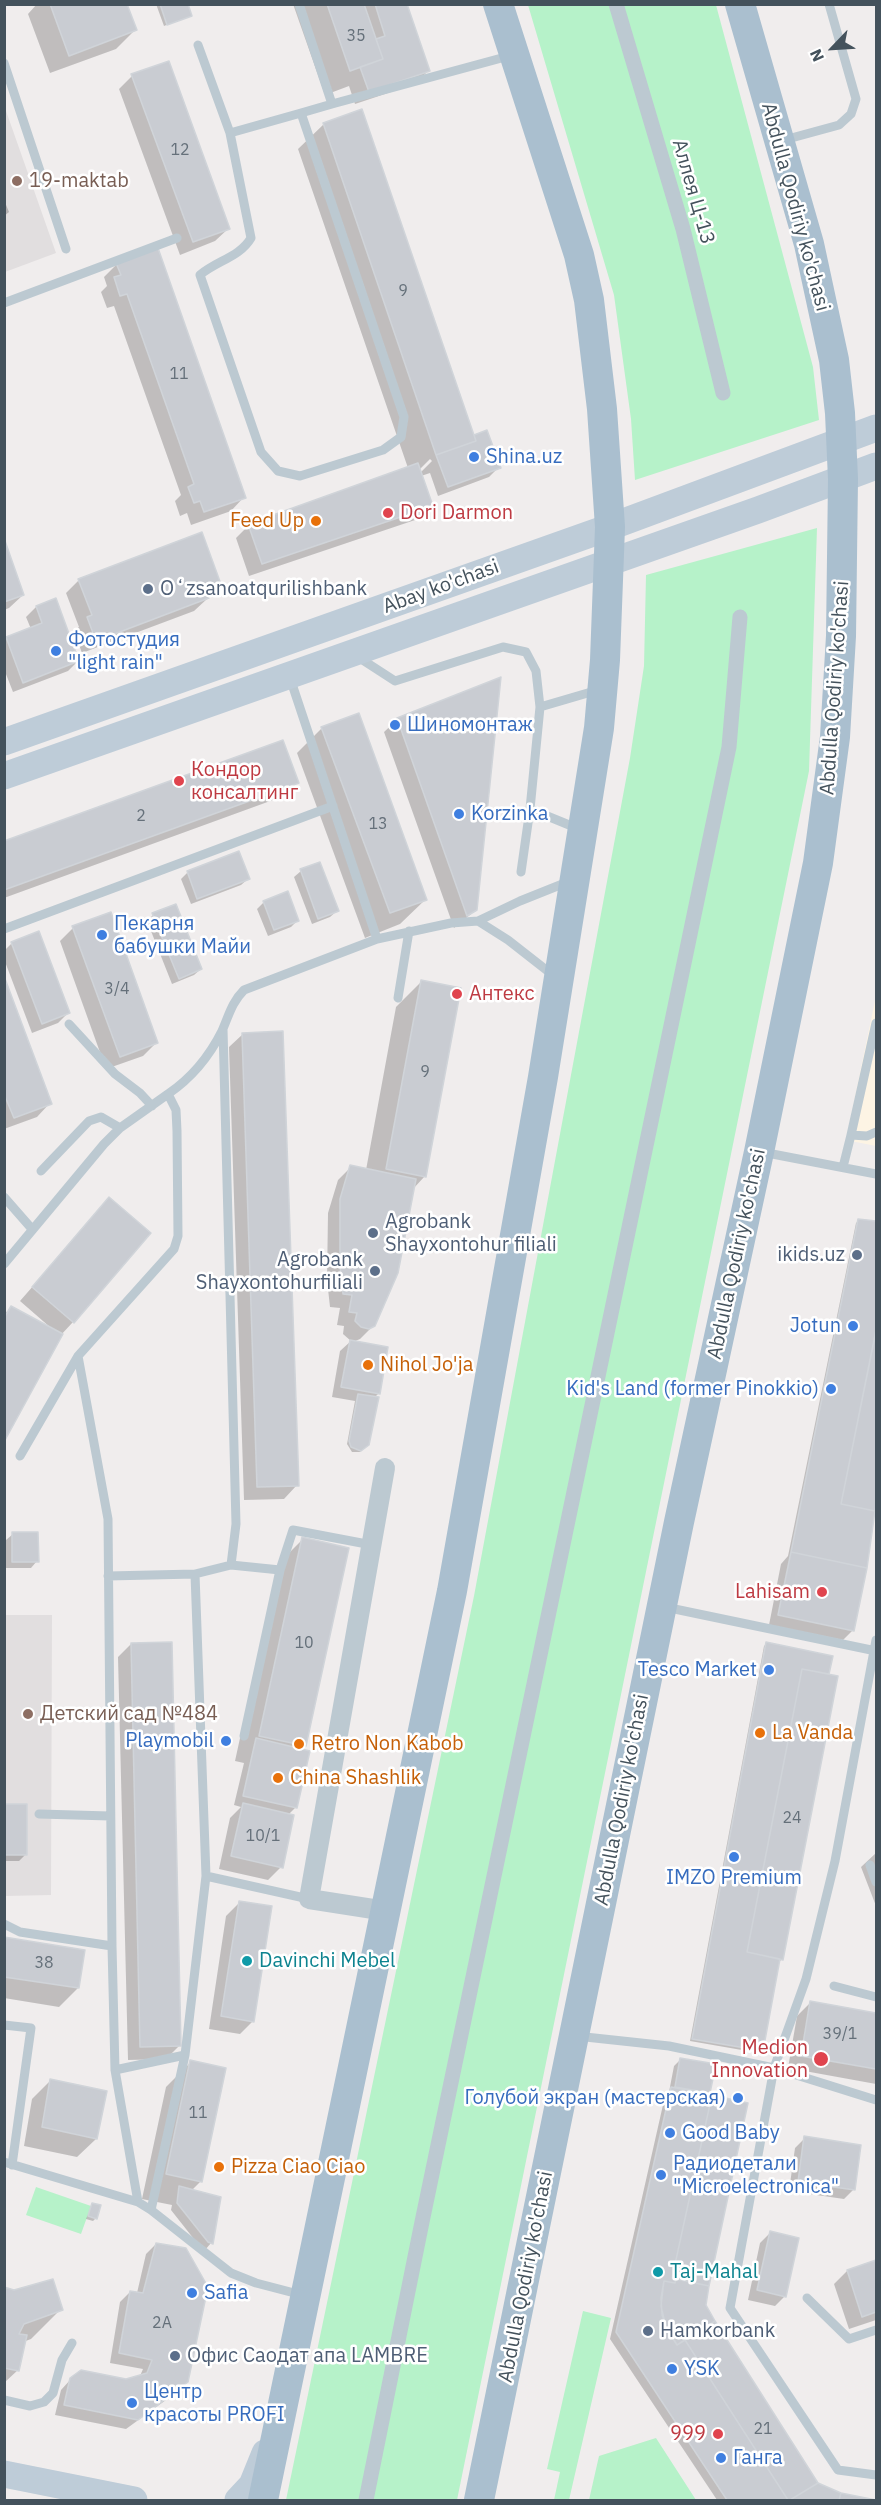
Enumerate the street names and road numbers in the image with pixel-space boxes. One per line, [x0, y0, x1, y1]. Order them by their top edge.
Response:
street label: Abdulla Qodiriy ko'chasi [756, 100, 834, 314]
street label: Аллея Ц-13 [667, 137, 719, 247]
street label: Abay ko'chasi [380, 555, 502, 619]
street label: Abdulla Qodiriy ko'chasi [816, 580, 854, 796]
street label: Abdulla Qodiriy ko'chasi [703, 1146, 771, 1362]
street label: Abdulla Qodiriy ko'chasi [590, 1692, 654, 1908]
street label: Abdulla Qodiriy ko'chasi [494, 2169, 558, 2385]

